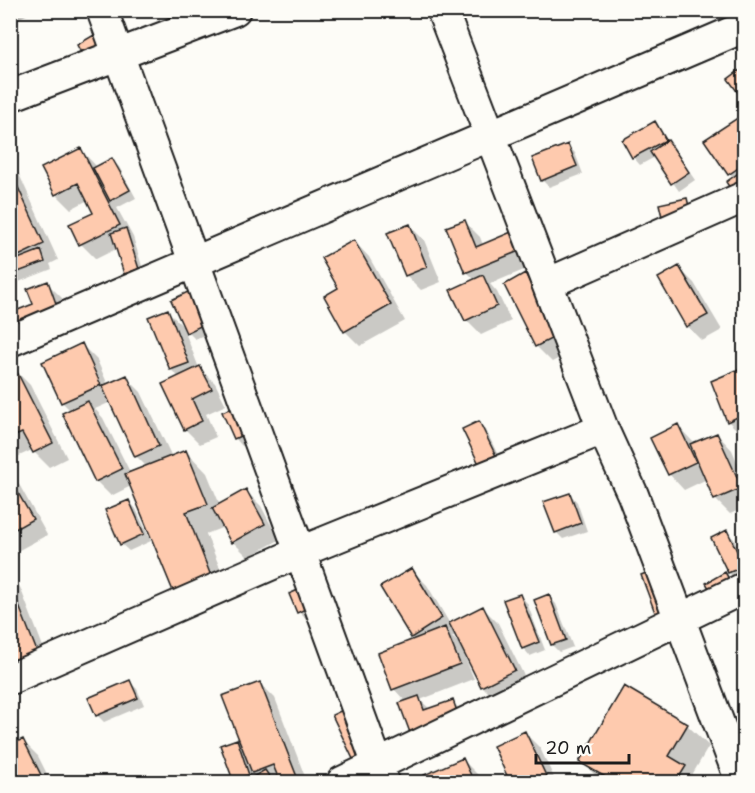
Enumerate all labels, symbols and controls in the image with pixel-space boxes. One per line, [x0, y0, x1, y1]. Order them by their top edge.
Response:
scale bar [536, 727, 629, 765]
text: 20 m [545, 736, 591, 760]

